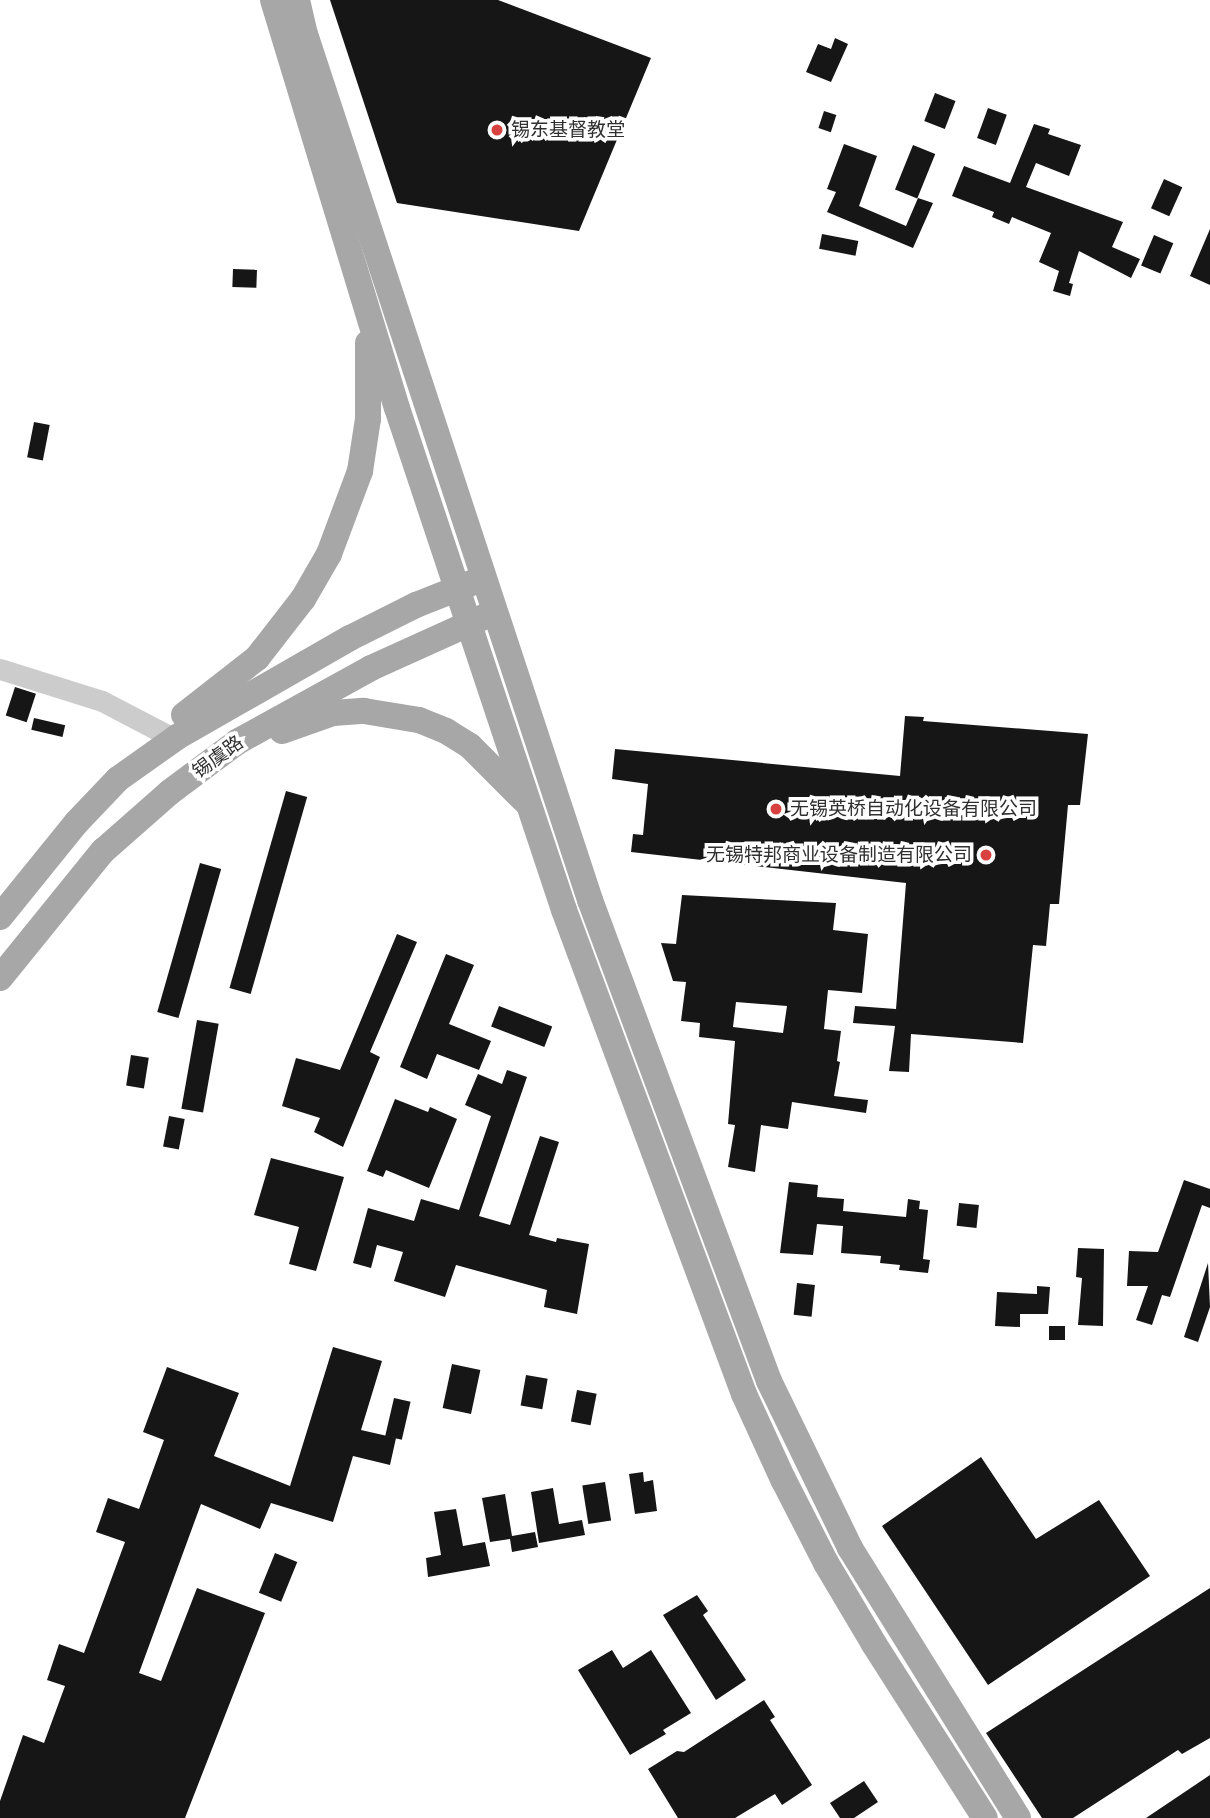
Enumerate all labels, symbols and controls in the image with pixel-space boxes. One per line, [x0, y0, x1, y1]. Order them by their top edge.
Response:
place label: 锡东基督教堂 [511, 119, 625, 141]
marker: 锡东基督教堂 [489, 122, 505, 138]
street label: 锡虞路 [188, 731, 248, 783]
place label: 无锡英桥自动化设备有限公司 [790, 798, 1037, 820]
marker: 无锡英桥自动化设备有限公司 [768, 801, 784, 817]
place label: 无锡特邦商业设备制造有限公司 [706, 844, 972, 866]
marker: 无锡特邦商业设备制造有限公司 [978, 847, 994, 863]

